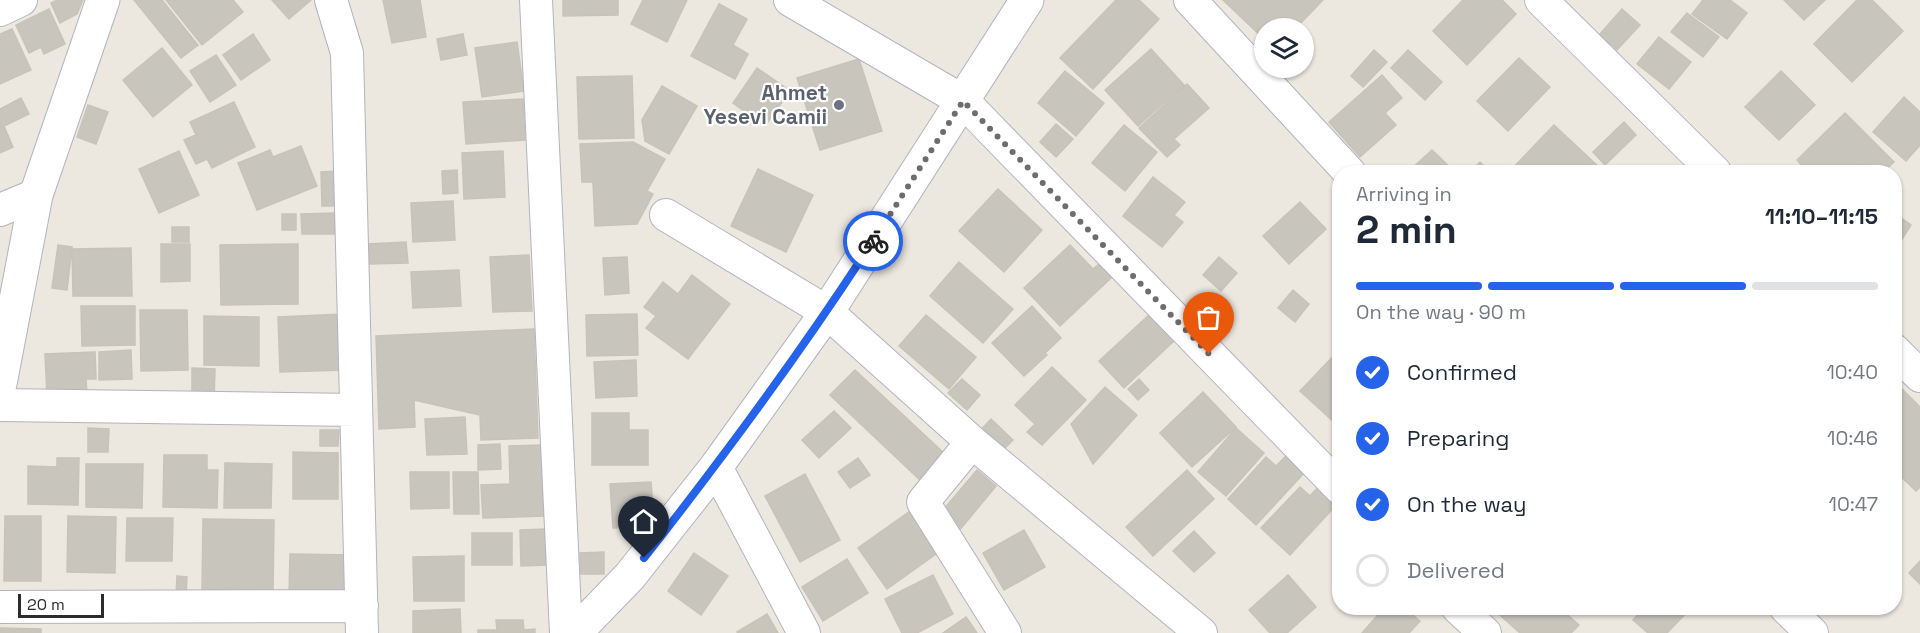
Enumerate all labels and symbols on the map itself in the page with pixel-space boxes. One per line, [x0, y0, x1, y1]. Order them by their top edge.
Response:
place label: Ahmet Yesevi Camii [704, 79, 827, 130]
marker: Ahmet Yesevi Camii [832, 98, 846, 112]
courier [843, 211, 903, 271]
pin [1183, 292, 1234, 354]
pin [618, 496, 669, 558]
scale bar [18, 591, 104, 618]

